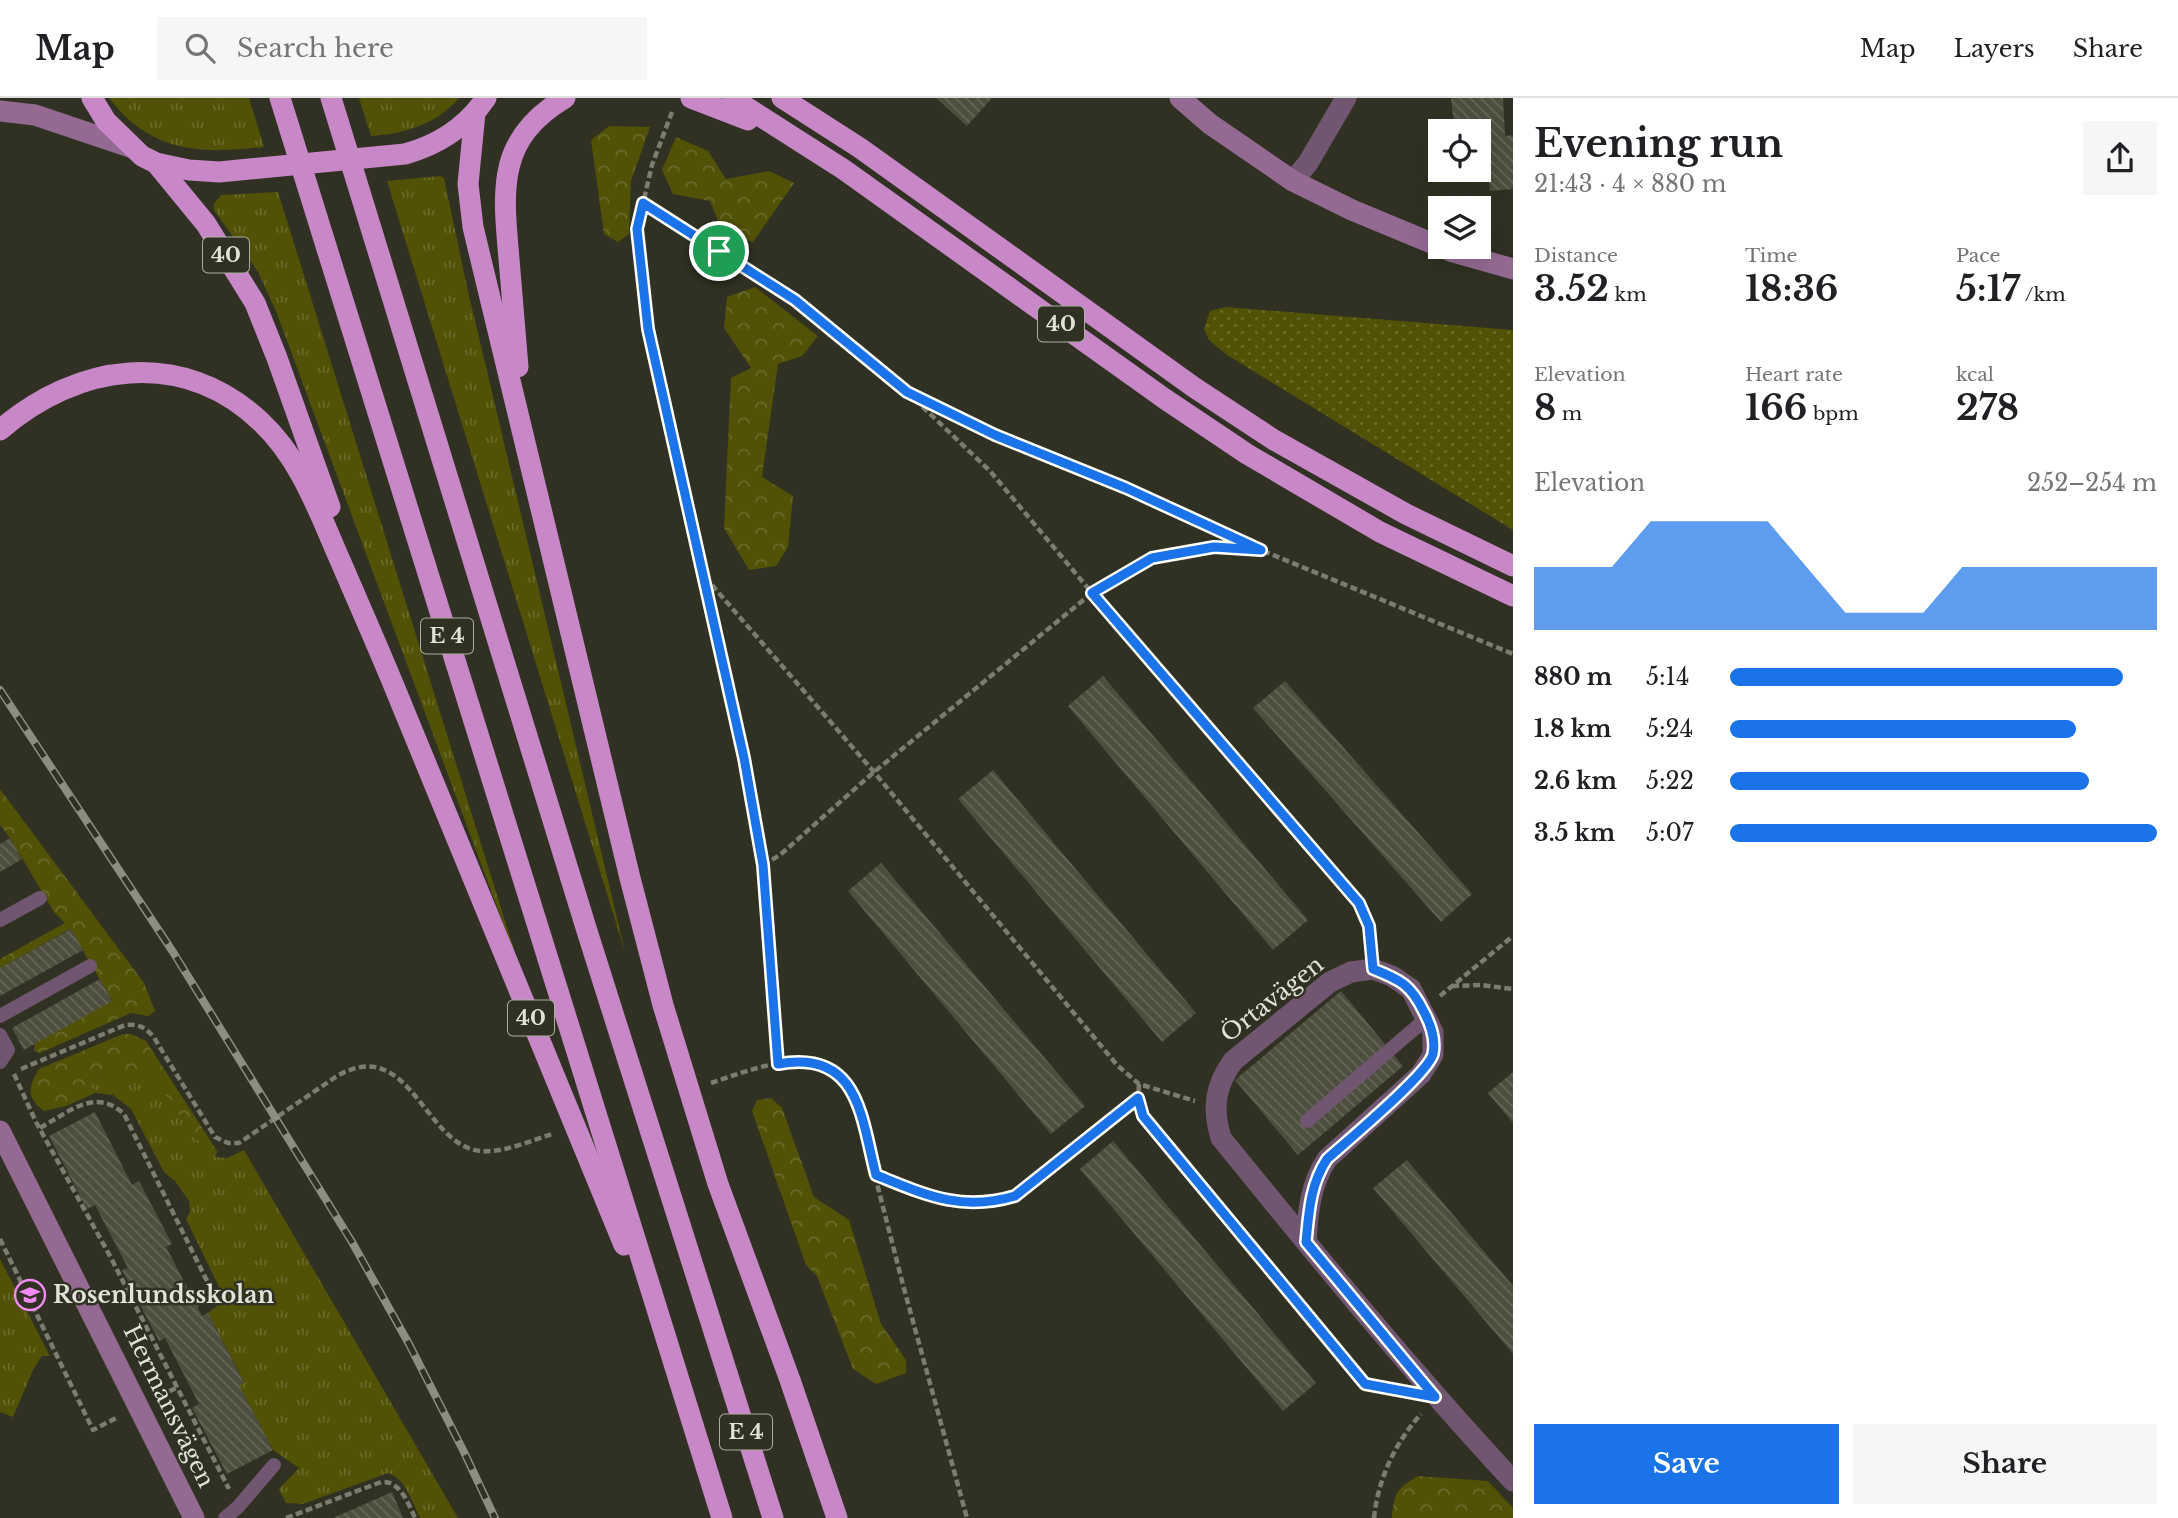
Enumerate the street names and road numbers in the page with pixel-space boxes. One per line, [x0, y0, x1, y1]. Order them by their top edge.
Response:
road number: 40 [203, 238, 249, 272]
road number: 40 [1038, 306, 1084, 342]
road number: E 4 [421, 618, 473, 654]
street label: Örtavägen [1214, 949, 1329, 1048]
road number: 40 [508, 1000, 554, 1035]
street label: Hermansvägen [117, 1320, 221, 1492]
road number: E 4 [720, 1414, 772, 1450]

